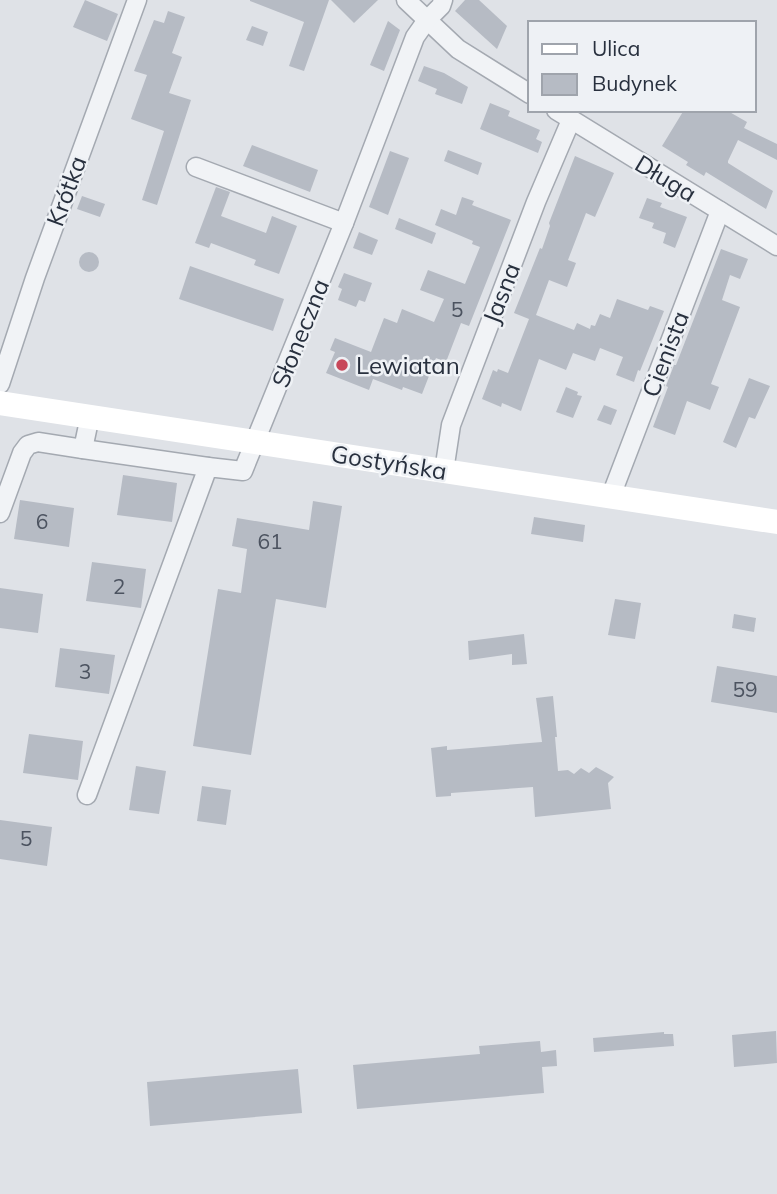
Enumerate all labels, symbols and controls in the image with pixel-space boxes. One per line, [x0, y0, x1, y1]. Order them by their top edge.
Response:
legend [528, 21, 756, 112]
text: Ulica [592, 35, 640, 61]
text: Budynek [592, 70, 677, 96]
street label: Długa [630, 148, 702, 208]
street label: Krótka [40, 152, 92, 230]
street label: Jasna [476, 258, 526, 328]
street label: Słoneczna [265, 274, 335, 392]
house number: 5 [451, 296, 463, 322]
street label: Cienista [635, 307, 695, 401]
place label: Lewiatan [356, 350, 460, 380]
marker: Lewiatan [334, 357, 350, 373]
street label: Gostyńska [329, 438, 449, 486]
house number: 6 [36, 508, 48, 534]
house number: 61 [257, 528, 283, 554]
house number: 2 [113, 573, 125, 599]
house number: 3 [79, 658, 91, 684]
house number: 59 [732, 676, 758, 702]
house number: 5 [20, 825, 32, 851]

